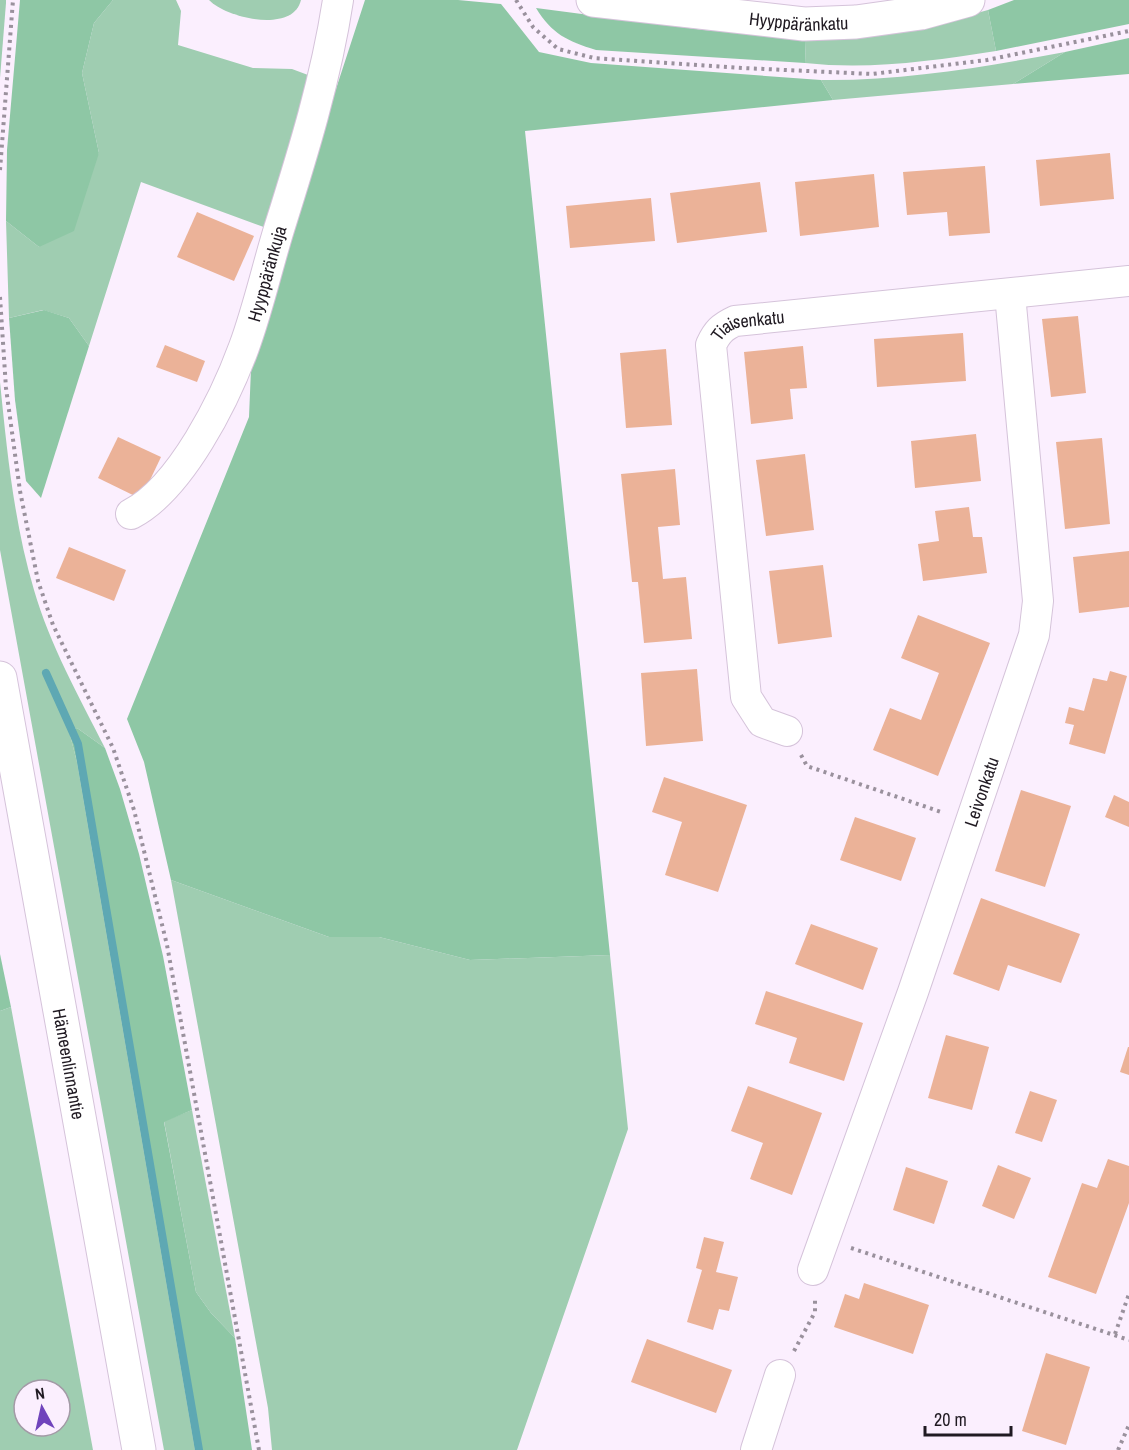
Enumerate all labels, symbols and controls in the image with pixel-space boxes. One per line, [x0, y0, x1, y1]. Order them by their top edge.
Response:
street label: Hyyppäränkatu [748, 5, 849, 36]
street label: Hyyppäränkuja [241, 222, 292, 324]
street label: Tiaisenkatu [704, 304, 786, 345]
street label: Leivonkatu [957, 753, 1004, 830]
street label: Hämeenlinnantie [47, 1006, 92, 1121]
north arrow [12, 1378, 72, 1438]
text: N [34, 1382, 46, 1405]
scale bar [925, 1399, 1010, 1437]
text: 20 m [934, 1407, 967, 1432]

